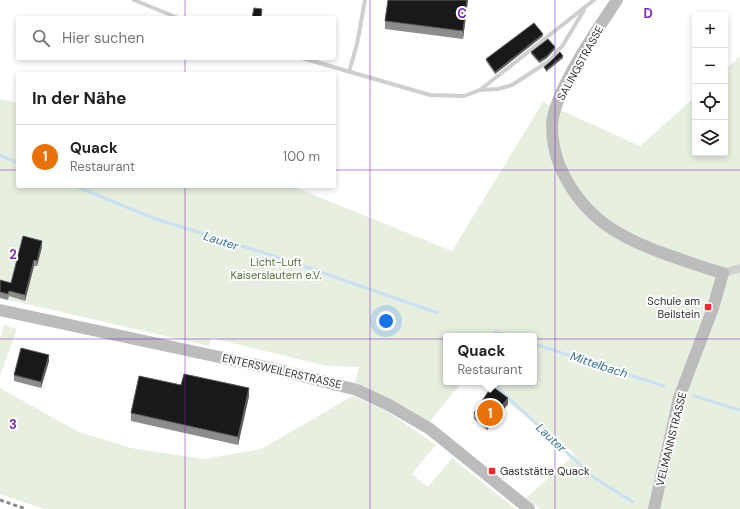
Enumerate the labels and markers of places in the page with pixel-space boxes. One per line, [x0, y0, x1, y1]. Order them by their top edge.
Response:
place label: Schule am Beilstein [647, 294, 700, 321]
marker: Schule am Beilstein [703, 302, 713, 312]
pin: 1 [477, 398, 503, 428]
place label: Gaststätte Quack [500, 464, 590, 478]
marker: Gaststätte Quack [487, 466, 497, 476]

